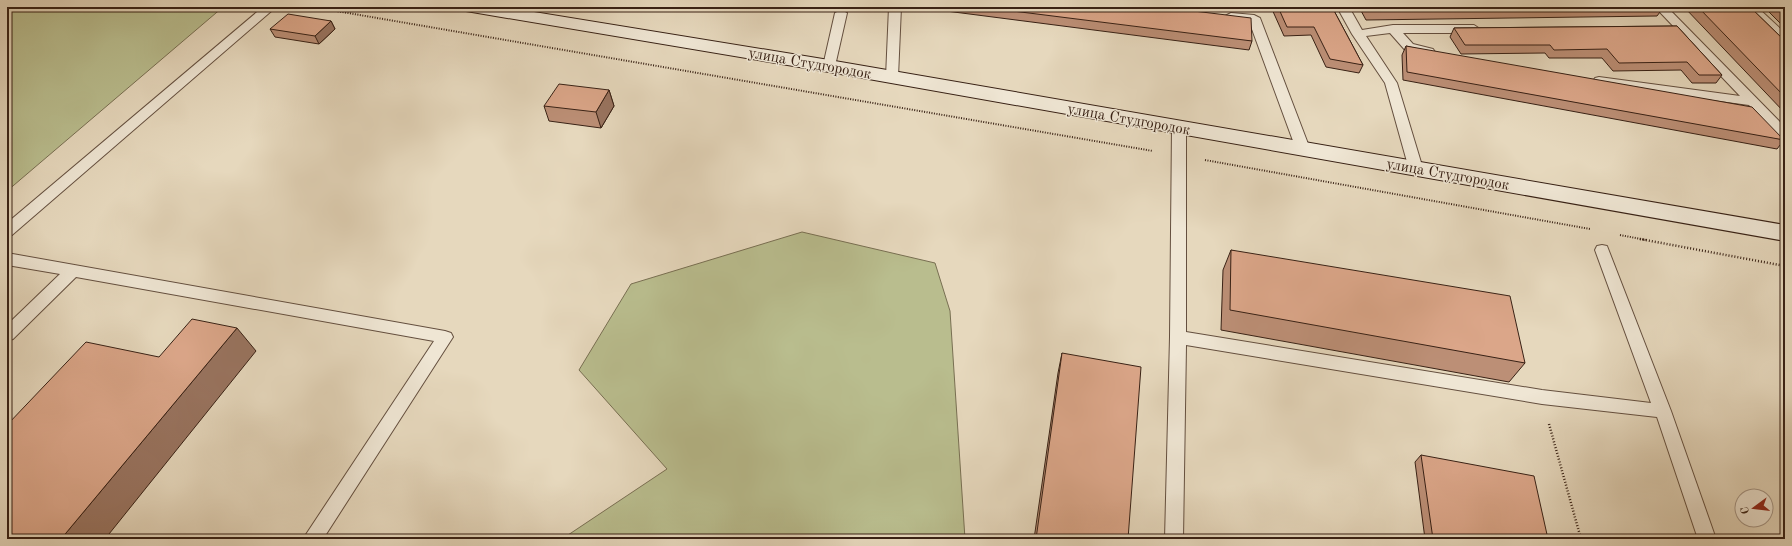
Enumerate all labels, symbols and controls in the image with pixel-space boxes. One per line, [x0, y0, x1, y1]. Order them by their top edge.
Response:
street label: улица Студгородок [747, 46, 873, 83]
street label: улица Студгородок [1066, 102, 1192, 139]
street label: улица Студгородок [1385, 157, 1511, 194]
north arrow [1734, 488, 1774, 528]
text: С [1740, 505, 1752, 515]

